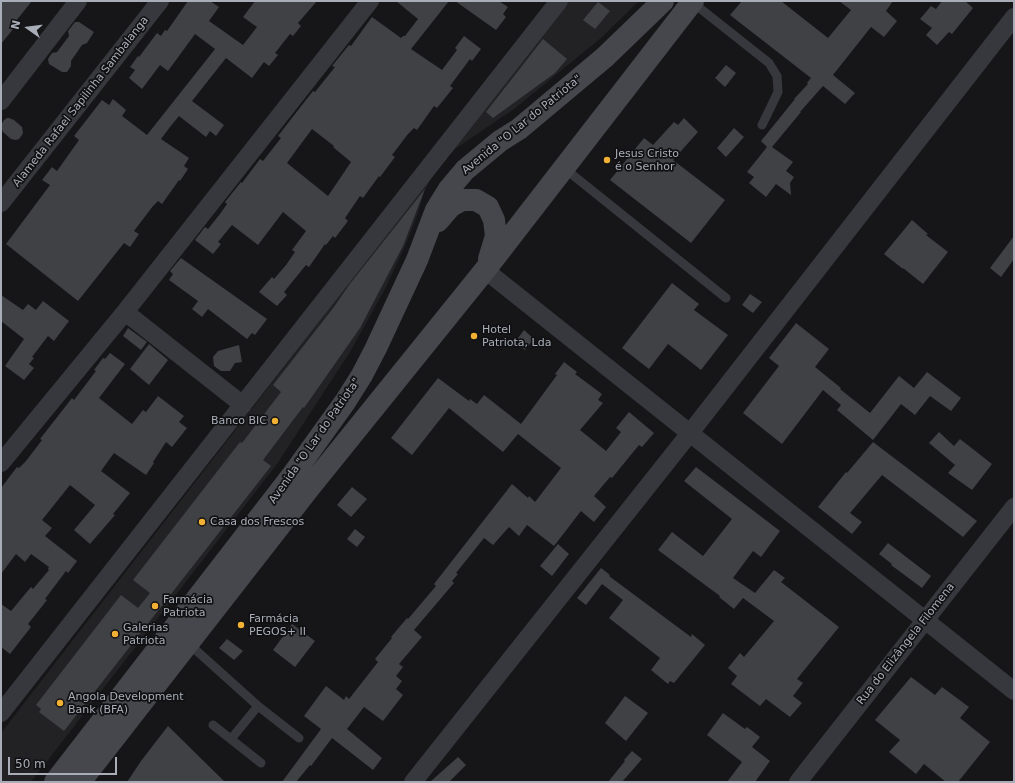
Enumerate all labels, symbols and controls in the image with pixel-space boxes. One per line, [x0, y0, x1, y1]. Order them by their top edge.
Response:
north arrow [8, 8, 48, 48]
street label: Alameda Rafael Sapilinha Sambalanga [10, 14, 152, 190]
text: N [8, 19, 23, 31]
street label: Avenida "O Lar do Patriota" [459, 73, 585, 177]
place label: Jesus Cristo é o Senhor [615, 147, 679, 173]
marker: Jesus Cristo é o Senhor [602, 155, 612, 165]
place label: Hotel Patriota, Lda [482, 323, 551, 349]
marker: Hotel Patriota, Lda [469, 331, 479, 341]
street label: Avenida "O Lar do Patriota" [266, 376, 364, 506]
place label: Banco BIC [211, 414, 267, 428]
marker: Banco BIC [270, 416, 280, 426]
place label: Casa dos Frescos [210, 515, 304, 529]
marker: Casa dos Frescos [197, 517, 207, 527]
street label: Rua do Elizângela Filomena [854, 581, 958, 707]
place label: Farmácia Patriota [163, 593, 213, 619]
marker: Farmácia Patriota [150, 601, 160, 611]
place label: Farmácia PEGOS+ II [249, 612, 306, 638]
marker: Farmácia PEGOS+ II [236, 620, 246, 630]
place label: Galerias Patriota [123, 621, 168, 647]
marker: Galerias Patriota [110, 629, 120, 639]
place label: Angola Development Bank (BFA) [68, 690, 184, 716]
marker: Angola Development Bank (BFA) [55, 698, 65, 708]
scale bar [10, 749, 119, 775]
text: 50 m [15, 757, 46, 771]

